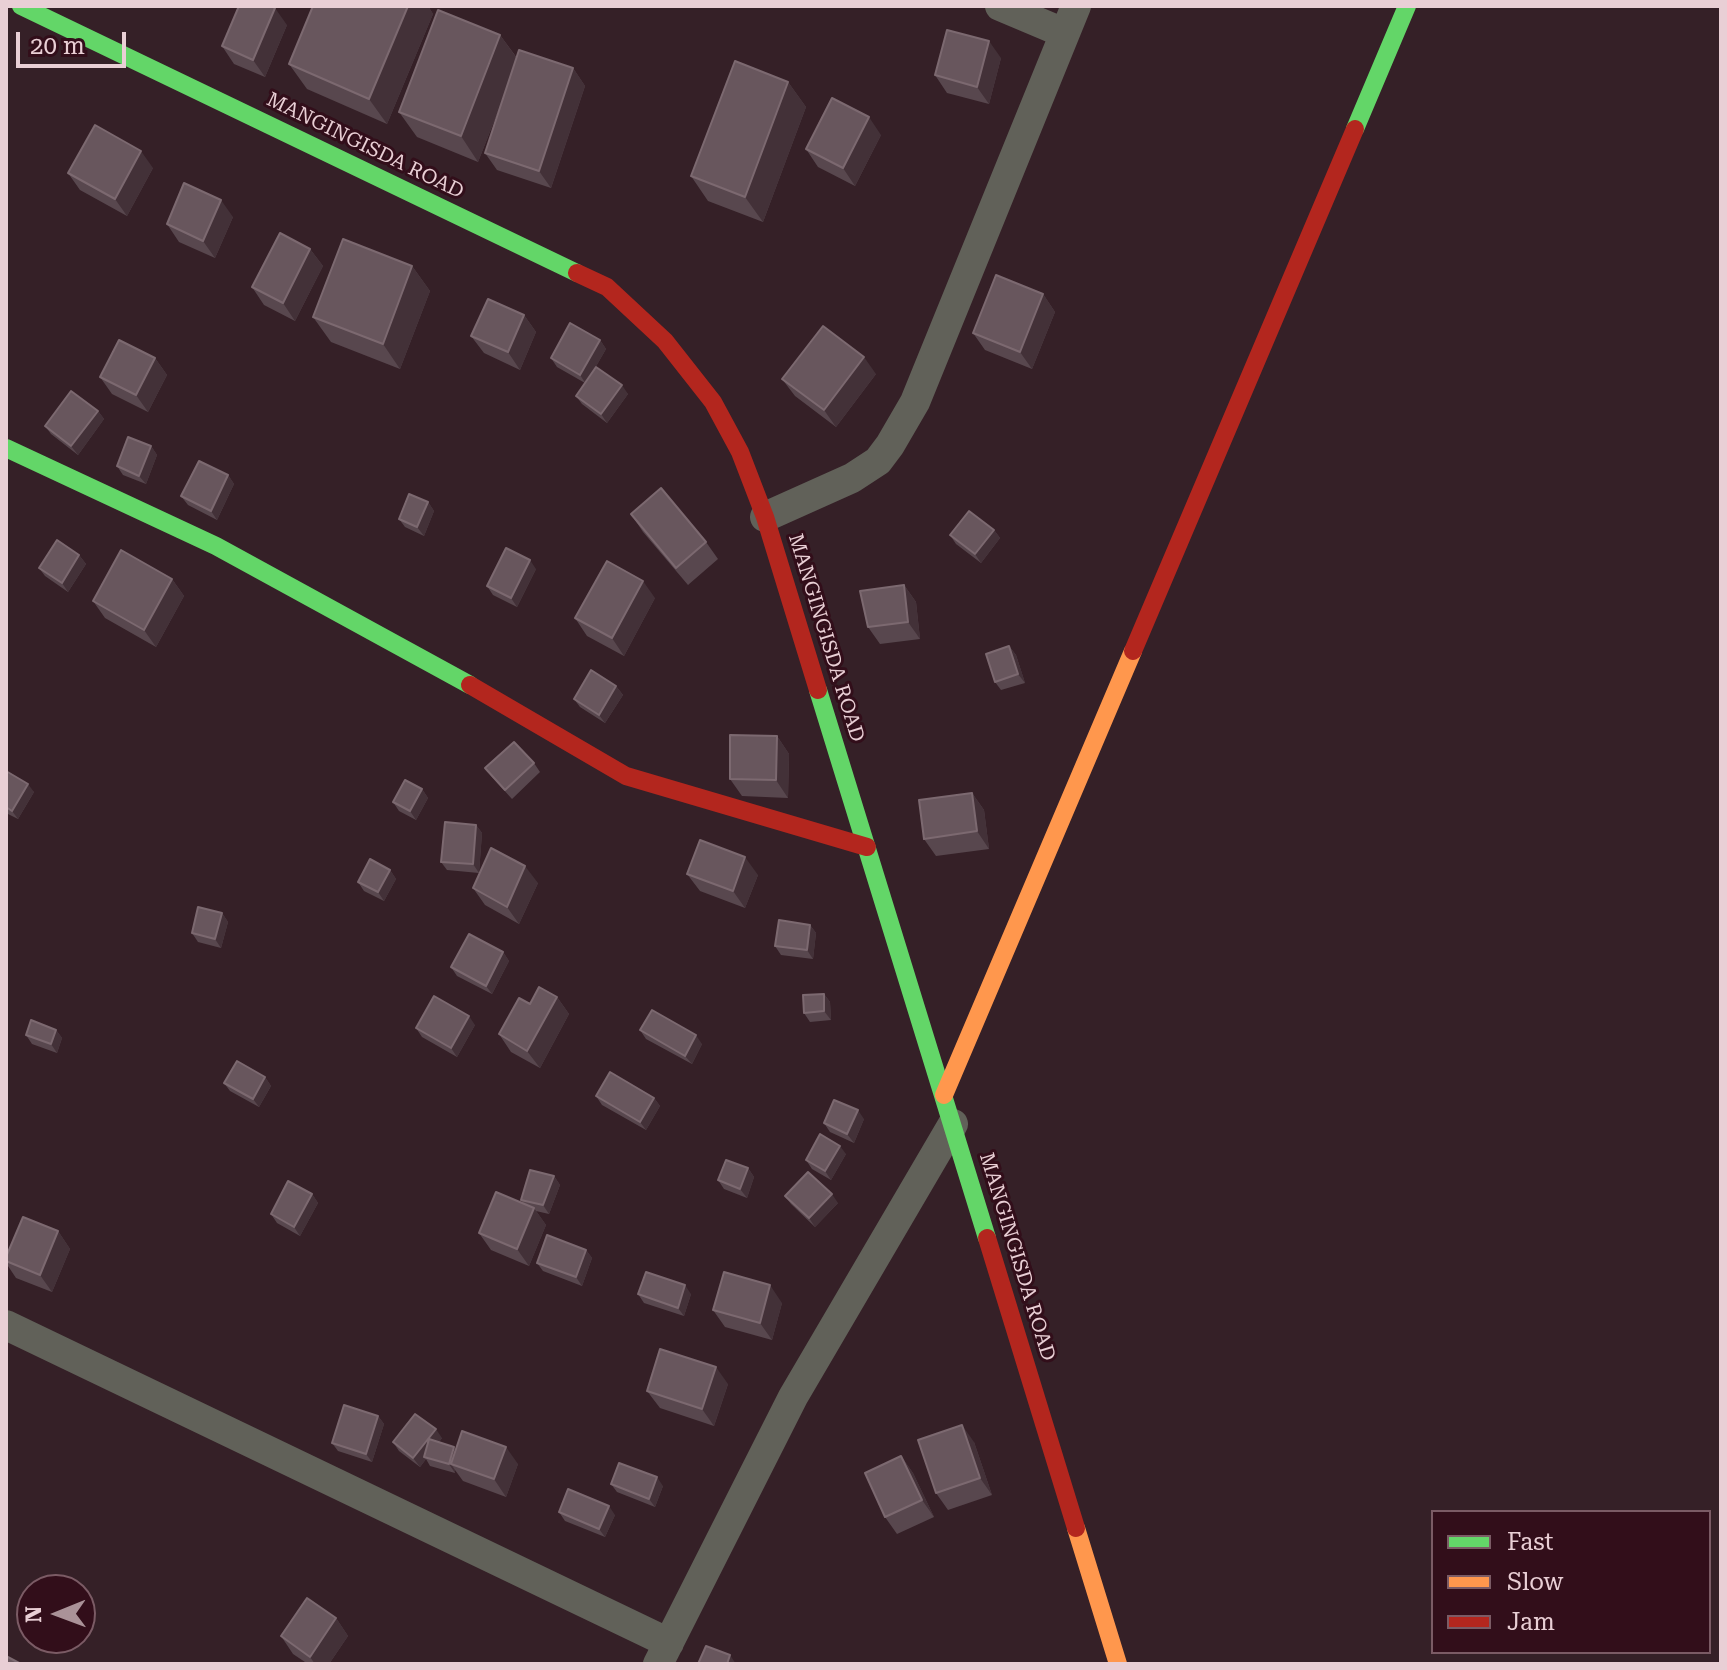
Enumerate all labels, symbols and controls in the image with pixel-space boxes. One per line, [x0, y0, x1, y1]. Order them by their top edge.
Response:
scale bar [20, 16, 130, 66]
text: 20 m [30, 32, 85, 60]
street label: MANGINGISDA ROAD [263, 88, 467, 204]
street label: MANGINGISDA ROAD [783, 531, 869, 745]
street label: MANGINGISDA ROAD [974, 1150, 1060, 1364]
legend [1431, 1510, 1711, 1654]
text: Fast [1507, 1528, 1554, 1556]
text: Slow [1507, 1568, 1563, 1596]
north arrow [16, 1574, 96, 1654]
text: N [21, 1606, 46, 1623]
text: Jam [1507, 1608, 1555, 1636]

